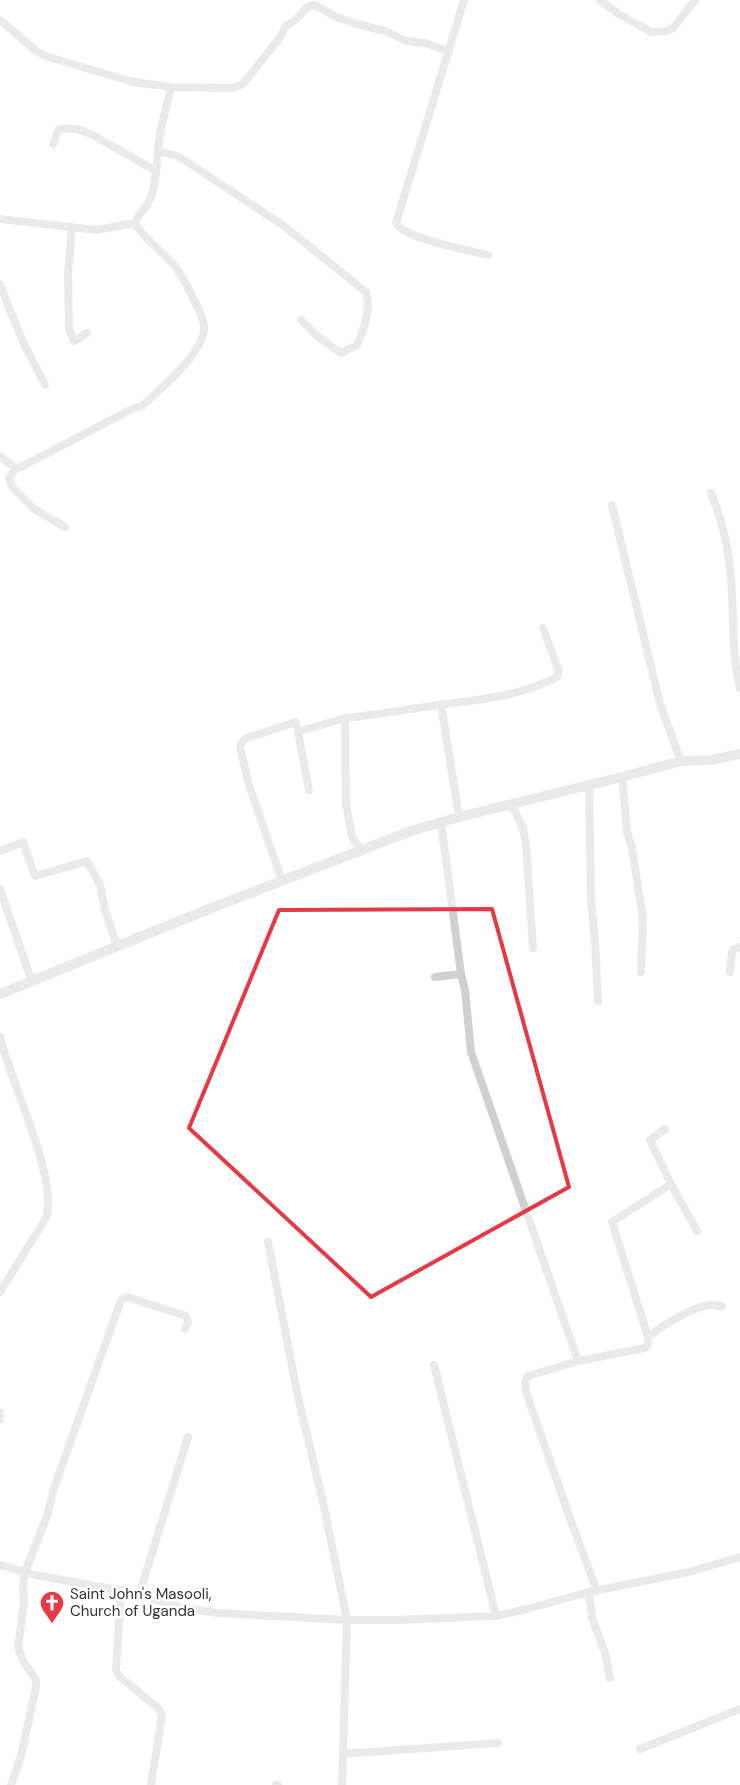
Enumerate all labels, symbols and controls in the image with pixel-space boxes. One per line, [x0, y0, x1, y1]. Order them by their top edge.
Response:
place label: Saint John's Masooli, Church of Uganda [70, 1584, 212, 1621]
church icon: Saint John's Masooli, Church of Uganda [39, 1590, 65, 1624]

